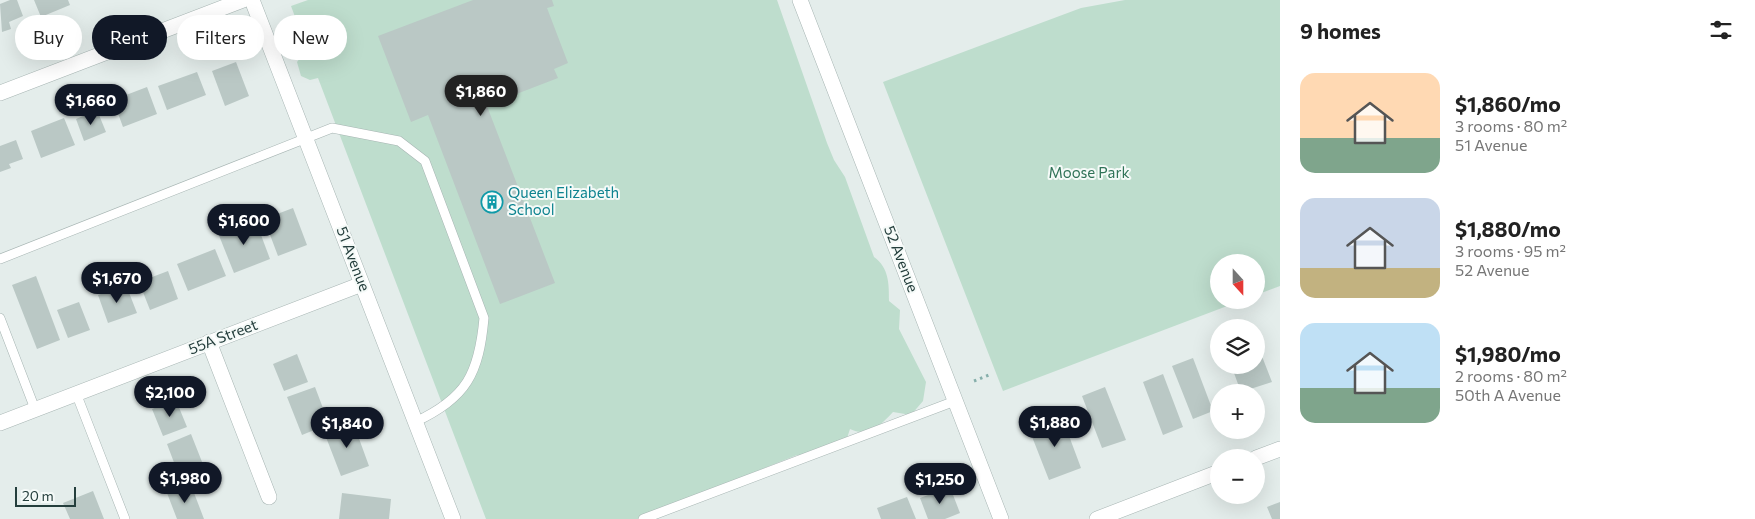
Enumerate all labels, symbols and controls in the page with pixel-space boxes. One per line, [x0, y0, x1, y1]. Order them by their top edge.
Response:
chip: Buy [15, 15, 82, 60]
chip: Rent [92, 15, 167, 60]
chip: Filters [177, 15, 264, 60]
chip: New [274, 15, 347, 60]
icon: filters [1707, 16, 1735, 44]
text: 9 homes [1300, 18, 1381, 43]
pin: $1,860 [440, 74, 522, 117]
text: $1,860 [456, 81, 506, 100]
pin: $1,660 [50, 84, 132, 126]
text: $1,660 [66, 90, 116, 109]
text: $1,860/mo [1455, 91, 1561, 116]
icon: home [1340, 93, 1400, 153]
text: 3 rooms · 80 m² [1455, 116, 1567, 135]
text: 51 Avenue [1455, 135, 1527, 154]
park label: Moose Park [1048, 163, 1130, 181]
place label: Queen Elizabeth School [508, 183, 619, 218]
building icon: Queen Elizabeth School [480, 190, 504, 214]
pin: $1,600 [203, 204, 285, 246]
text: $1,600 [218, 210, 270, 229]
text: $1,880/mo [1455, 216, 1561, 241]
icon: home [1340, 218, 1400, 278]
street label: 52 Avenue [881, 223, 923, 295]
street label: 51 Avenue [333, 224, 375, 294]
text: 3 rooms · 95 m² [1455, 241, 1566, 260]
north arrow [1210, 254, 1265, 309]
map controls [1210, 254, 1265, 504]
text: 52 Avenue [1455, 260, 1529, 279]
pin: $1,670 [76, 262, 158, 304]
text: $1,670 [92, 268, 142, 287]
street label: 55A Street [186, 315, 260, 357]
button: layers [1210, 319, 1265, 374]
text: $1,980/mo [1455, 341, 1561, 366]
icon: home [1340, 343, 1400, 403]
text: 2 rooms · 80 m² [1455, 366, 1567, 385]
pin: $2,100 [129, 376, 211, 418]
text: $2,100 [145, 382, 195, 401]
button: + [1210, 384, 1265, 439]
text: 50th A Avenue [1455, 385, 1561, 404]
pin: $1,840 [306, 406, 388, 449]
pin: $1,880 [1014, 406, 1096, 448]
text: $1,880 [1030, 412, 1080, 431]
text: $1,840 [322, 413, 372, 432]
button: − [1210, 449, 1265, 504]
pin: $1,980 [144, 462, 226, 504]
pin: $1,250 [899, 462, 981, 505]
text: $1,980 [160, 468, 210, 487]
text: $1,250 [915, 469, 965, 488]
scale bar [15, 484, 76, 507]
text: 20 m [22, 487, 54, 504]

